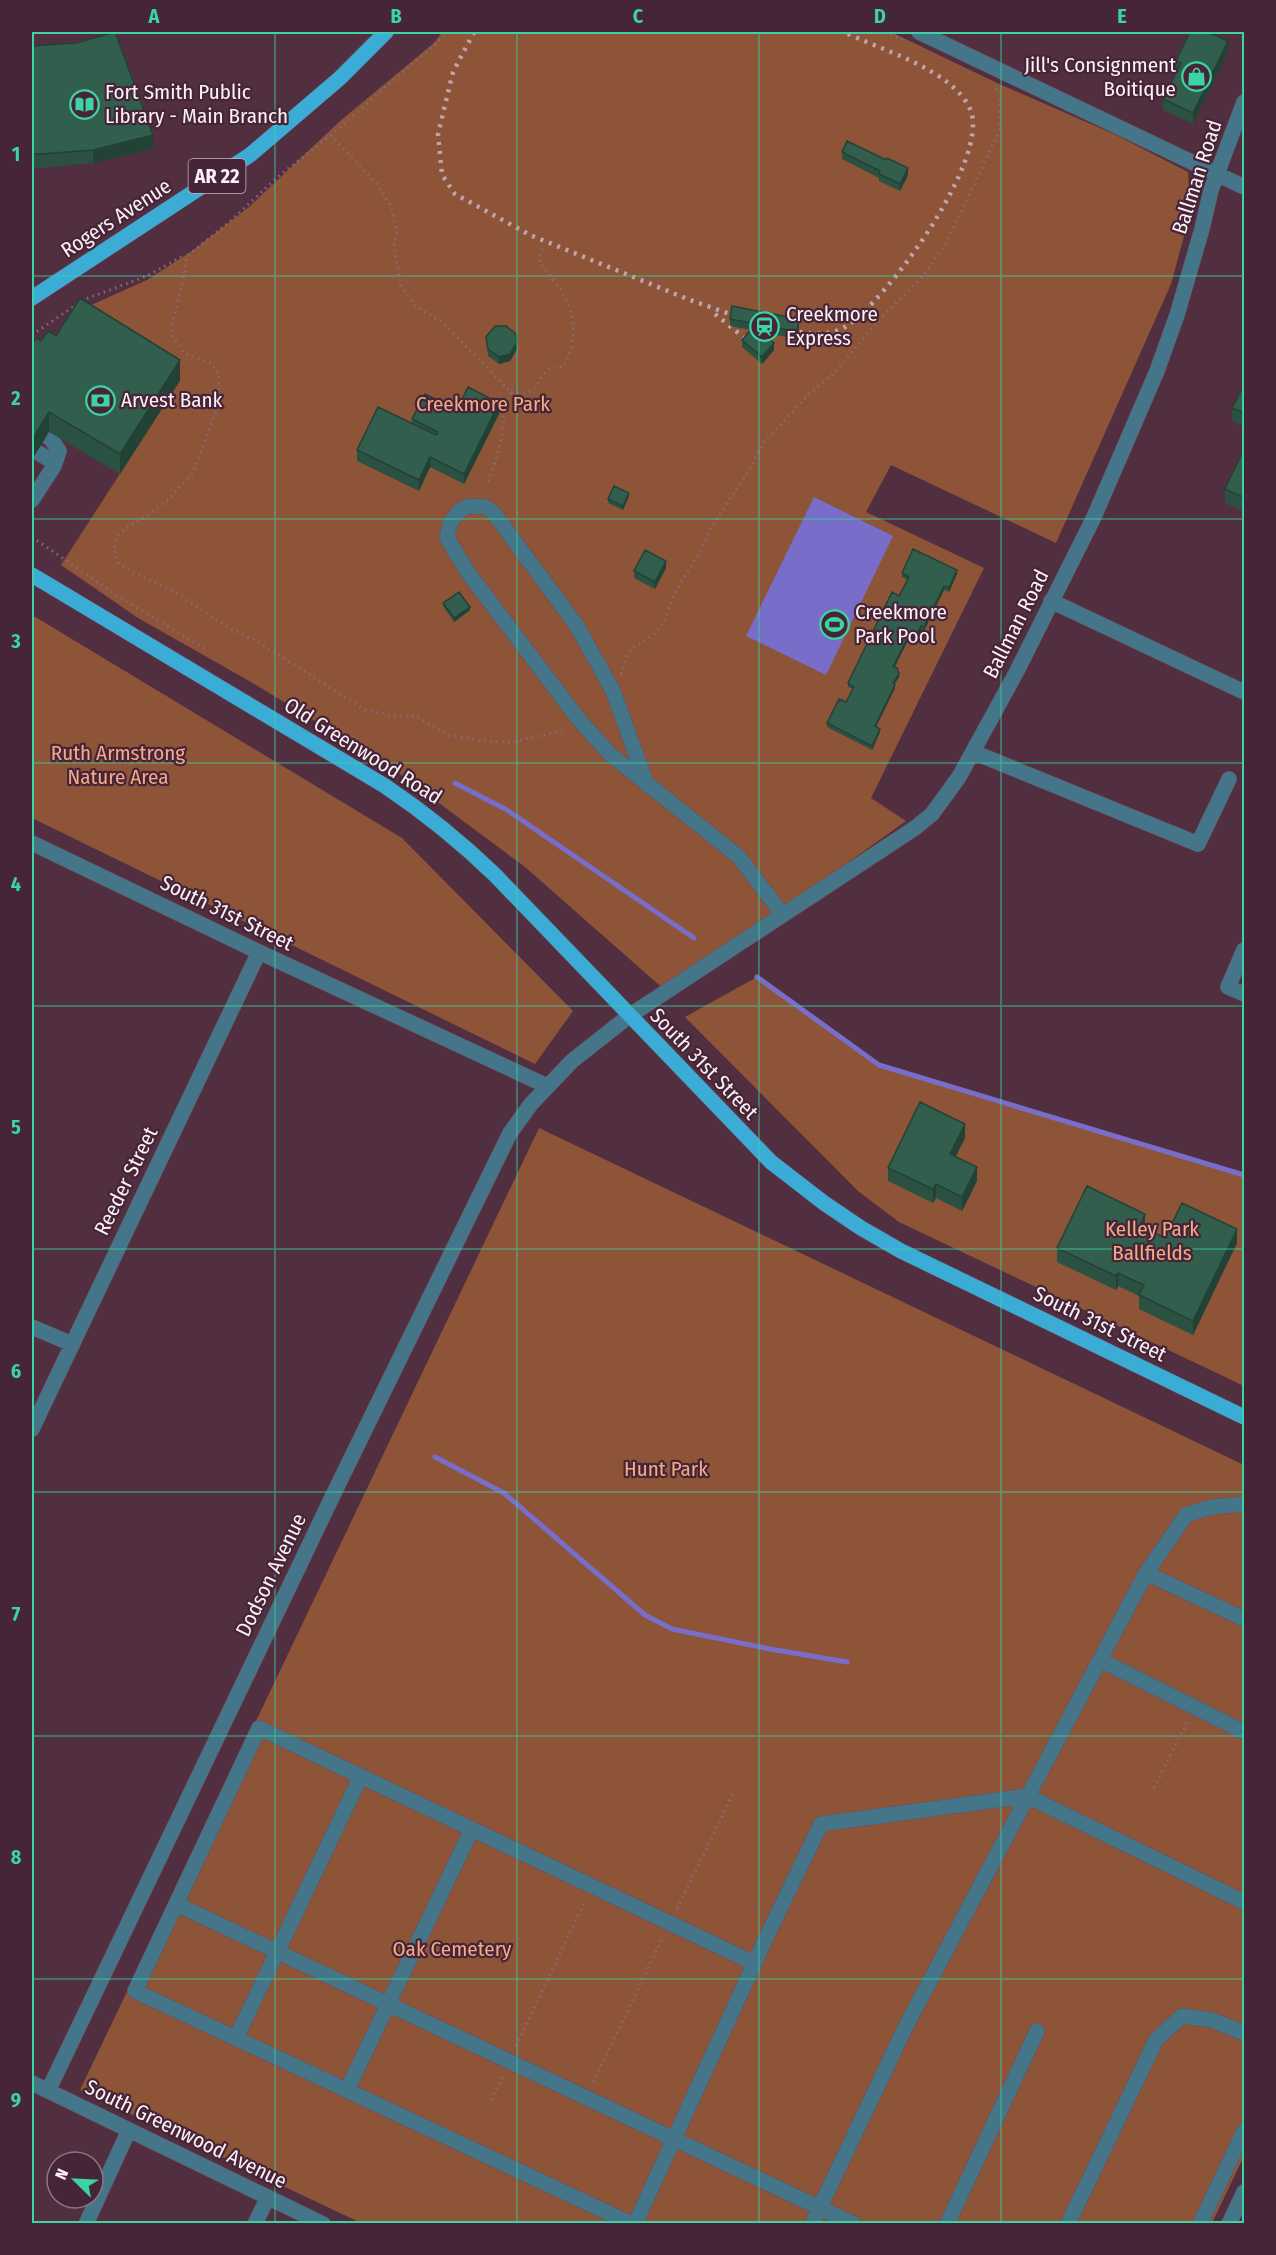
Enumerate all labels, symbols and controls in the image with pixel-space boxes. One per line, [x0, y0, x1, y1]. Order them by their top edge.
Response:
text: A [148, 4, 161, 28]
text: B [390, 4, 402, 28]
text: C [633, 4, 644, 28]
text: D [874, 4, 886, 28]
text: E [1117, 4, 1127, 28]
place label: Jill's Consignment Boitique [1024, 52, 1176, 102]
shop icon: Jill's Consignment Boitique [1181, 61, 1213, 93]
place label: Fort Smith Public Library - Main Branch [105, 79, 288, 129]
library icon: Fort Smith Public Library - Main Branch [68, 88, 100, 120]
street label: Ballman Road [1166, 117, 1228, 237]
text: 1 [12, 142, 20, 166]
road number: AR 22 [188, 159, 246, 193]
street label: Rogers Avenue [56, 173, 176, 263]
place label: Creekmore Express [786, 301, 878, 351]
station icon: Creekmore Express [749, 310, 781, 342]
bank icon: Arvest Bank [84, 384, 116, 416]
text: 2 [10, 386, 21, 410]
place label: Arvest Bank [121, 387, 223, 413]
park label: Creekmore Park [416, 391, 550, 417]
street label: Ballman Road [977, 565, 1055, 683]
place label: Creekmore Park Pool [855, 599, 947, 649]
sports icon: Creekmore Park Pool [818, 608, 850, 640]
text: 3 [10, 629, 21, 653]
street label: Old Greenwood Road [279, 692, 447, 810]
park label: Ruth Armstrong Nature Area [51, 740, 185, 790]
street label: South 31st Street [156, 870, 298, 956]
text: 4 [11, 872, 21, 896]
street label: South 31st Street [644, 1003, 764, 1125]
text: 5 [11, 1115, 21, 1139]
street label: Reeder Street [89, 1122, 163, 1239]
park label: Kelley Park Ballfields [1105, 1216, 1199, 1266]
street label: South 31st Street [1029, 1281, 1171, 1367]
text: 6 [11, 1359, 21, 1383]
park label: Hunt Park [624, 1456, 708, 1482]
street label: Dodson Avenue [230, 1509, 312, 1641]
text: 7 [12, 1602, 21, 1626]
text: 8 [11, 1845, 22, 1869]
park label: Oak Cemetery [393, 1936, 512, 1962]
street label: South Greenwood Avenue [81, 2074, 291, 2194]
text: 9 [11, 2088, 21, 2112]
north arrow [45, 2150, 105, 2210]
text: N [51, 2166, 72, 2182]

